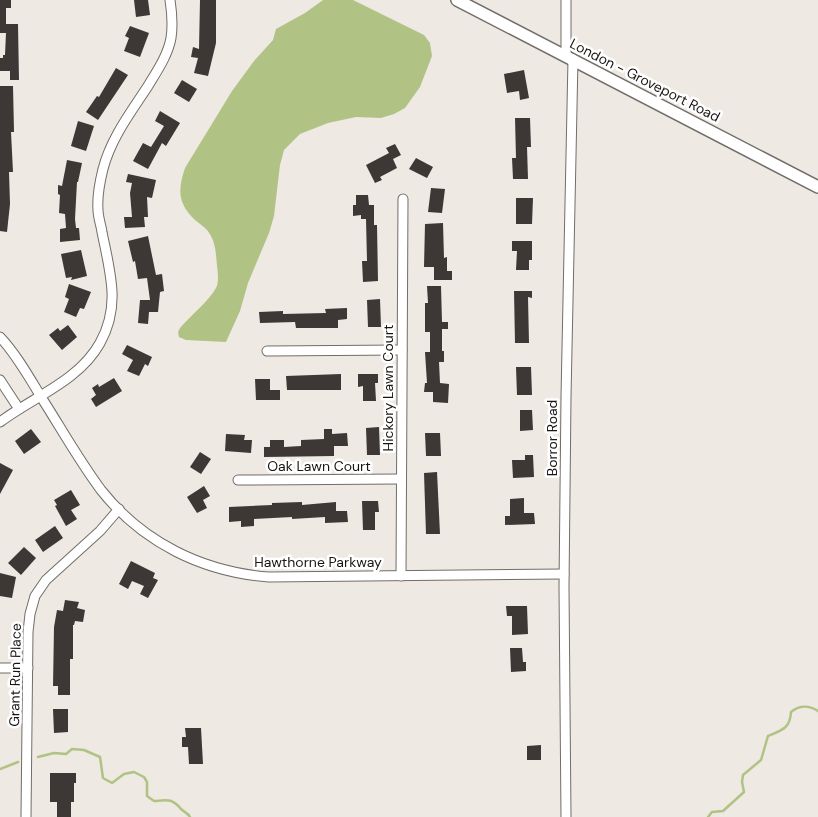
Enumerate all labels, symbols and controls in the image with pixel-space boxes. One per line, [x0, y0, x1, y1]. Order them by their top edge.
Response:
street label: London - Groveport Road [567, 34, 723, 126]
street label: Hickory Lawn Court [379, 325, 397, 451]
street label: Borror Road [543, 400, 561, 476]
street label: Oak Lawn Court [267, 457, 371, 475]
street label: Hawthorne Parkway [254, 553, 382, 571]
street label: Grant Run Place [5, 623, 25, 727]

